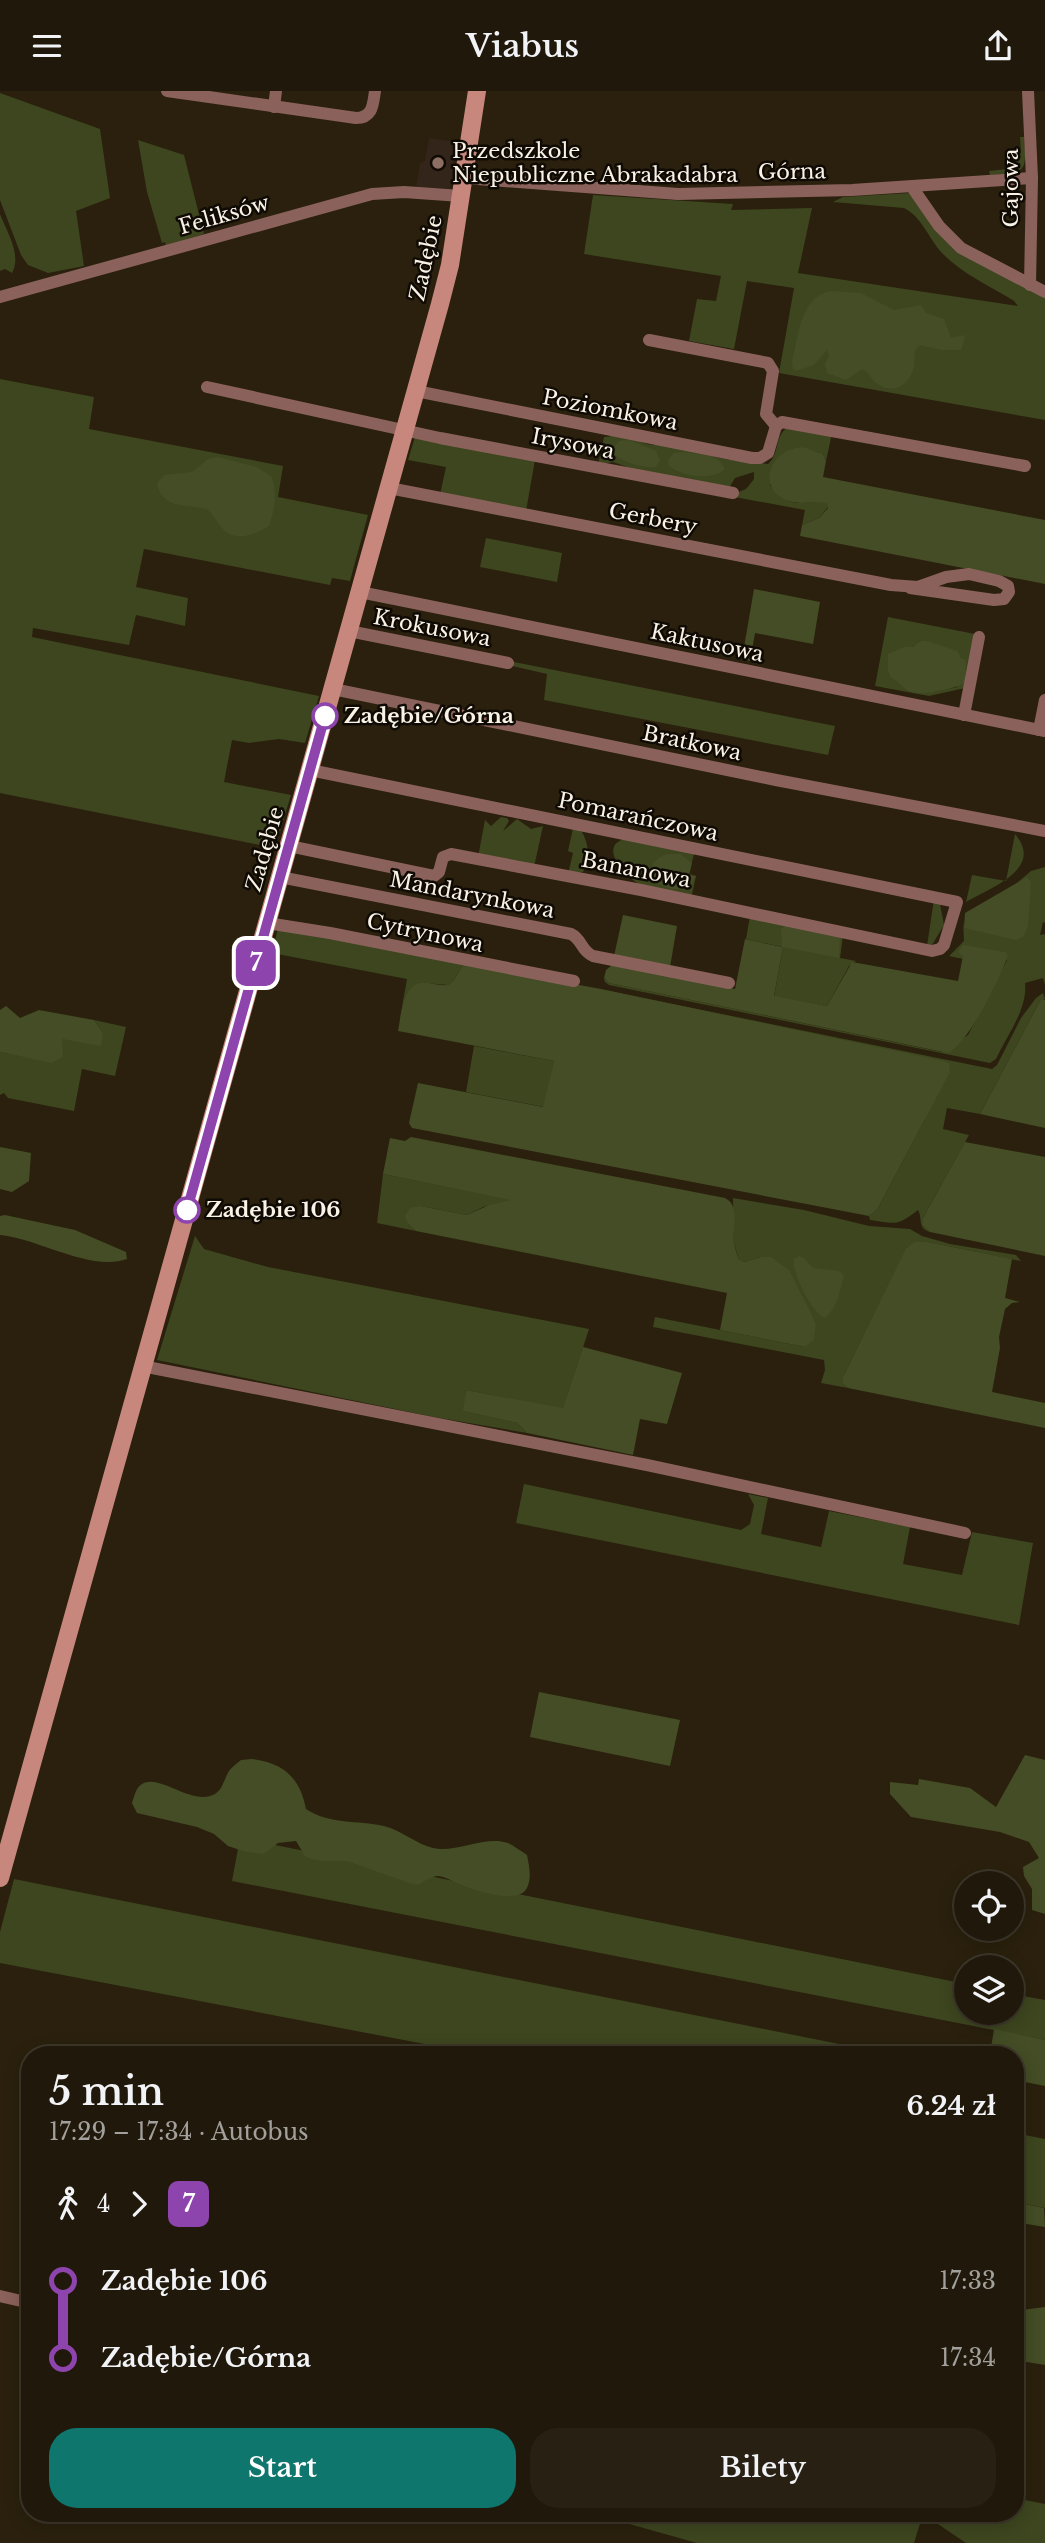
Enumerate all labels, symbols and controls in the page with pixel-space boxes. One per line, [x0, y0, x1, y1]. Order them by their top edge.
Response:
text: Viabus [466, 26, 579, 66]
icon: menu [28, 27, 66, 65]
icon: share [979, 27, 1017, 65]
place label: Przedszkole Niepubliczne Abrakadabra [452, 138, 738, 188]
street label: Gajowa [998, 148, 1024, 227]
marker: Przedszkole Niepubliczne Abrakadabra [430, 155, 446, 171]
street label: Górna [758, 158, 827, 186]
street label: Feliksów [176, 190, 272, 240]
street label: Zadębie [404, 213, 448, 303]
street label: Poziomkowa [540, 384, 680, 436]
street label: Irysowa [529, 423, 617, 465]
street label: Gerbery [607, 498, 700, 540]
street label: Krokusowa [371, 604, 493, 652]
street label: Kaktusowa [648, 618, 766, 668]
marker: Zadębie/Górna [312, 703, 338, 729]
place label: Zadębie/Górna [344, 703, 514, 729]
street label: Bratkowa [640, 720, 744, 766]
street label: Pomarańczowa [555, 787, 721, 847]
street label: Zadębie [241, 804, 289, 894]
street label: Bananowa [579, 847, 693, 893]
street label: Mandarynkowa [387, 866, 557, 924]
street label: Cytrynowa [364, 908, 486, 958]
line badge: 7 [233, 940, 279, 986]
text: 7 [250, 948, 262, 977]
marker: Zadębie 106 [174, 1197, 200, 1223]
place label: Zadębie 106 [206, 1197, 340, 1223]
map controls [954, 1871, 1024, 2025]
button: locate [954, 1871, 1024, 1941]
button: layers [954, 1955, 1024, 2025]
text: 5 min [49, 2068, 164, 2115]
text: 6.24 zł [907, 2090, 996, 2122]
text: 17:29 – 17:34 · Autobus [49, 2118, 309, 2146]
icon: walk [49, 2185, 87, 2223]
icon: forward [120, 2185, 158, 2223]
text: 7 [182, 2189, 195, 2218]
text: 4 [97, 2190, 110, 2218]
text: Zadębie 106 [101, 2265, 267, 2297]
text: 17:33 [939, 2267, 996, 2295]
text: Zadębie/Górna [101, 2342, 311, 2374]
text: 17:34 [940, 2344, 996, 2372]
button: Start [49, 2428, 516, 2508]
button: Bilety [530, 2428, 996, 2508]

